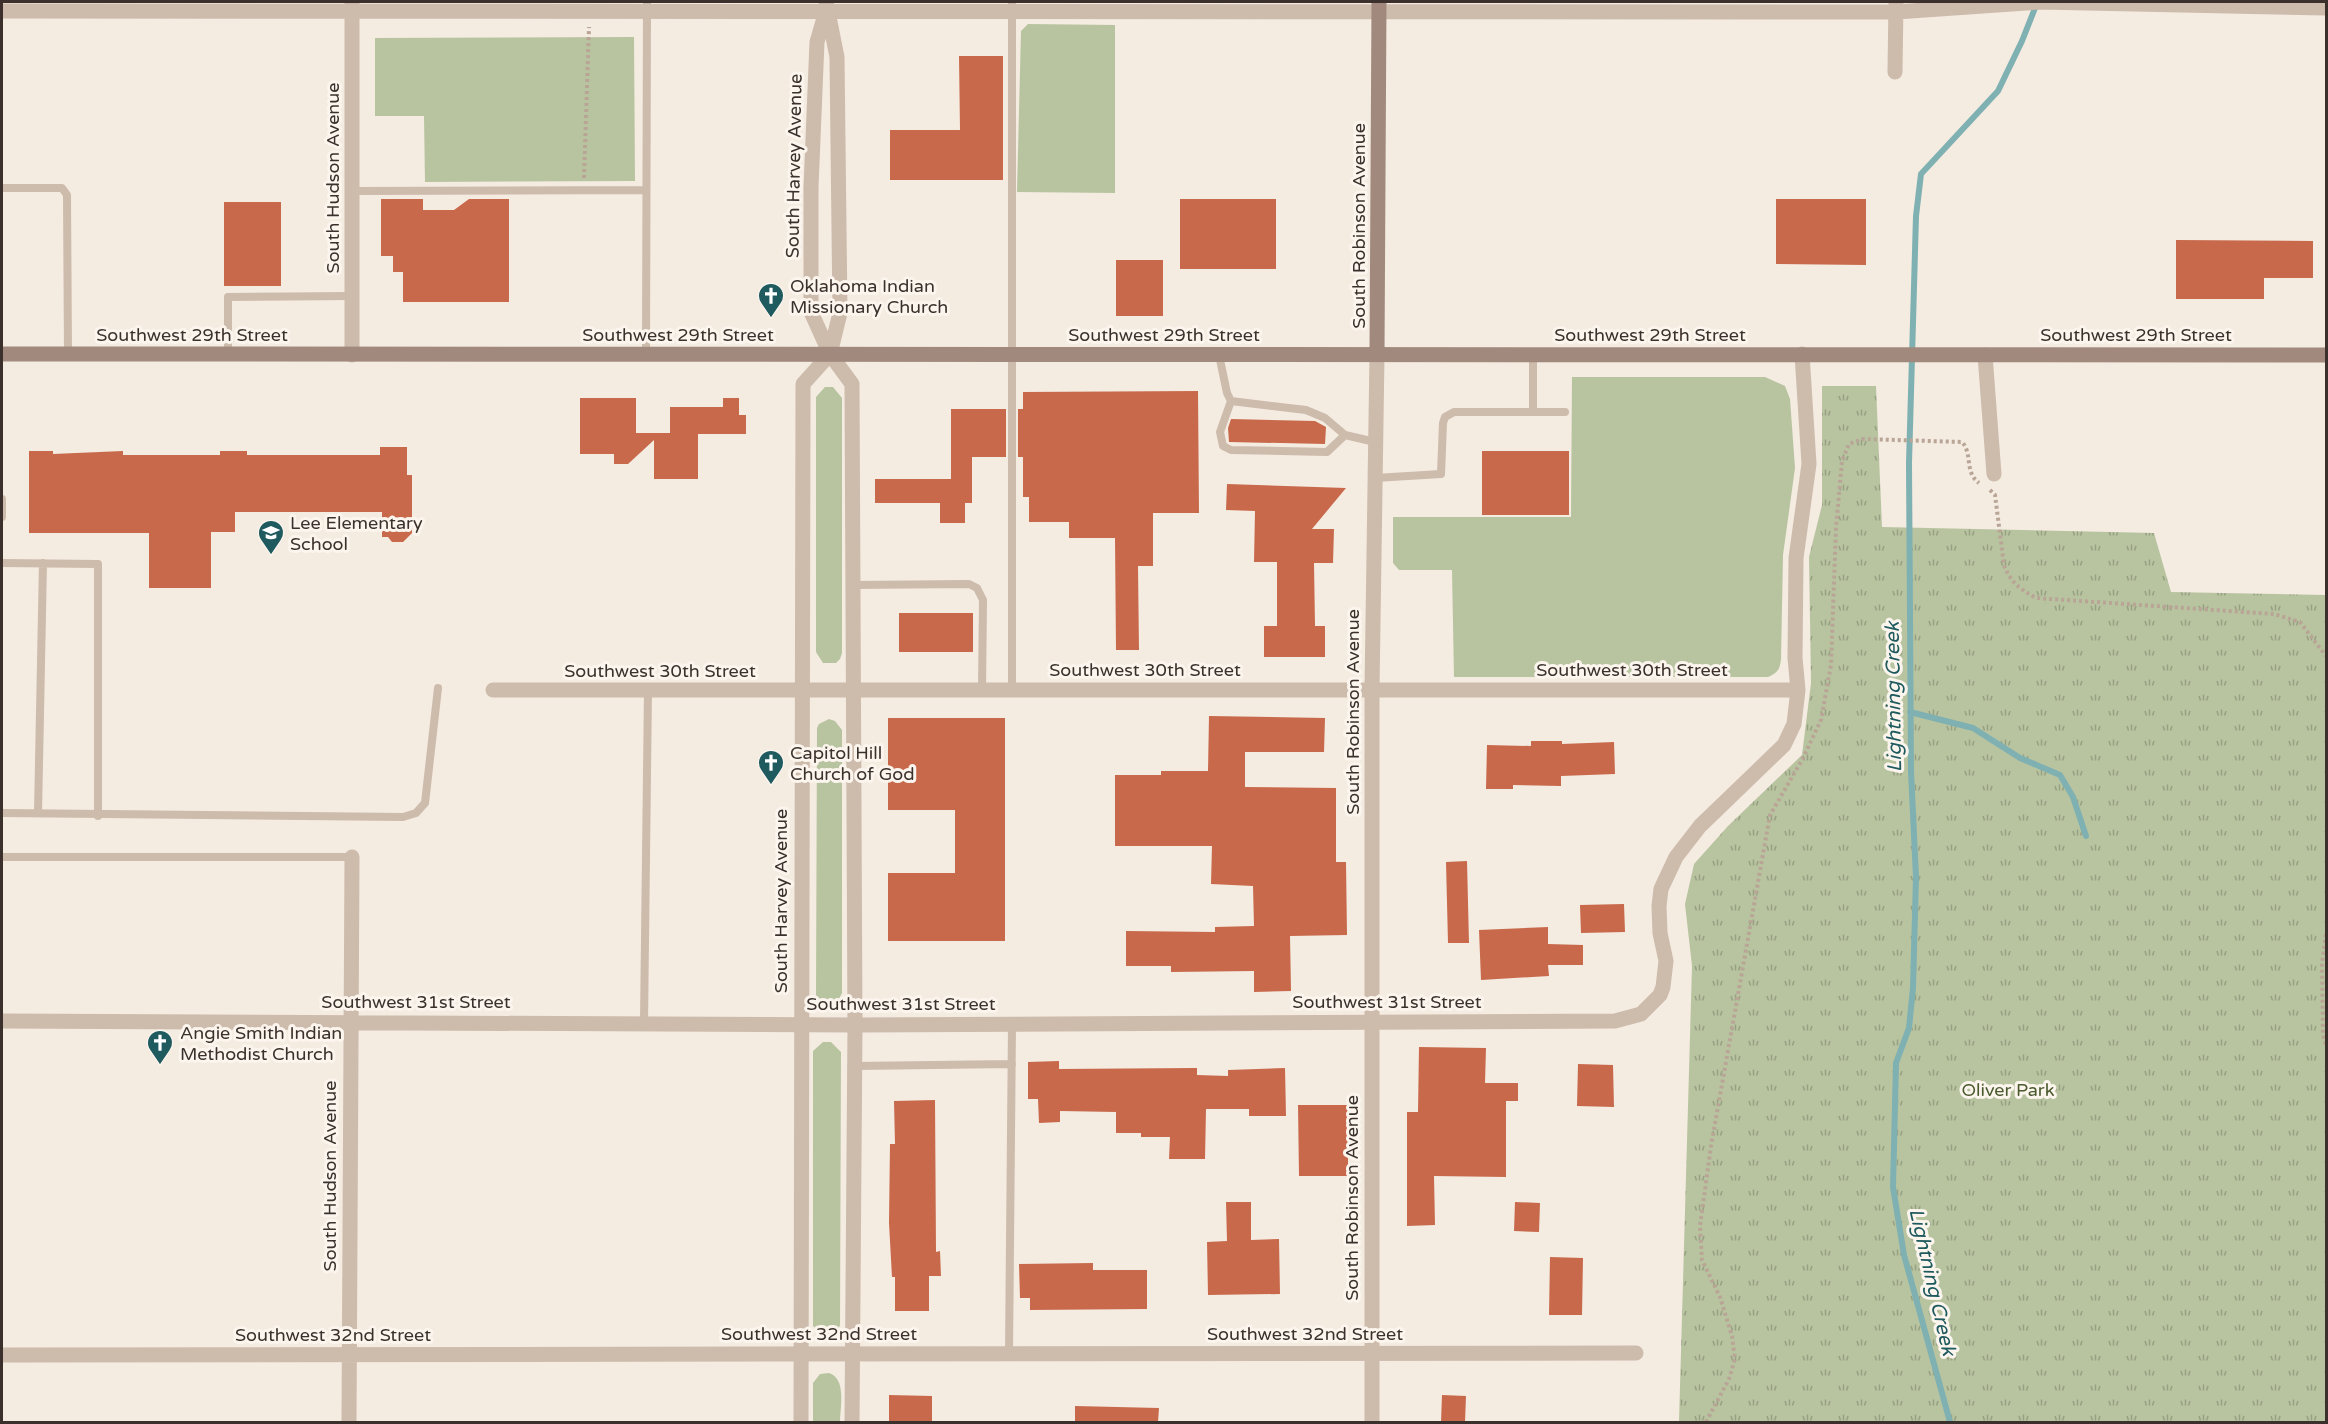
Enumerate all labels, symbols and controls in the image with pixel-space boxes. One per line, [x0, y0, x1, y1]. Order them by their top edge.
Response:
street label: South Harvey Avenue [781, 74, 807, 258]
street label: South Hudson Avenue [322, 83, 344, 273]
street label: South Robinson Avenue [1348, 123, 1370, 329]
place label: Oklahoma Indian Missionary Church [790, 275, 948, 318]
church icon: Oklahoma Indian Missionary Church [756, 281, 786, 319]
street label: Southwest 29th Street [96, 324, 288, 346]
street label: Southwest 29th Street [582, 324, 774, 346]
street label: Southwest 29th Street [1068, 324, 1260, 346]
street label: Southwest 29th Street [1554, 324, 1746, 346]
street label: Southwest 29th Street [2040, 324, 2232, 346]
place label: Lee Elementary School [290, 512, 423, 555]
school or university icon: Lee Elementary School [256, 518, 286, 556]
street label: South Robinson Avenue [1342, 609, 1364, 815]
water label: Lightning Creek [1881, 619, 1907, 772]
street label: Southwest 30th Street [1049, 659, 1241, 681]
street label: Southwest 30th Street [1536, 659, 1728, 681]
street label: Southwest 30th Street [564, 660, 756, 682]
place label: Capitol Hill Church of God [790, 742, 915, 785]
church icon: Capitol Hill Church of God [756, 748, 786, 786]
street label: South Harvey Avenue [770, 809, 792, 993]
street label: Southwest 31st Street [321, 991, 511, 1013]
street label: Southwest 31st Street [1292, 991, 1482, 1013]
street label: Southwest 31st Street [806, 993, 996, 1015]
place label: Angie Smith Indian Methodist Church [180, 1022, 342, 1065]
church icon: Angie Smith Indian Methodist Church [145, 1028, 175, 1066]
park label: Oliver Park [1961, 1079, 2055, 1101]
street label: South Hudson Avenue [319, 1081, 341, 1271]
street label: South Robinson Avenue [1341, 1095, 1363, 1301]
water label: Lightning Creek [1903, 1206, 1961, 1360]
street label: Southwest 32nd Street [721, 1323, 917, 1345]
street label: Southwest 32nd Street [1207, 1323, 1403, 1345]
street label: Southwest 32nd Street [235, 1324, 431, 1346]

